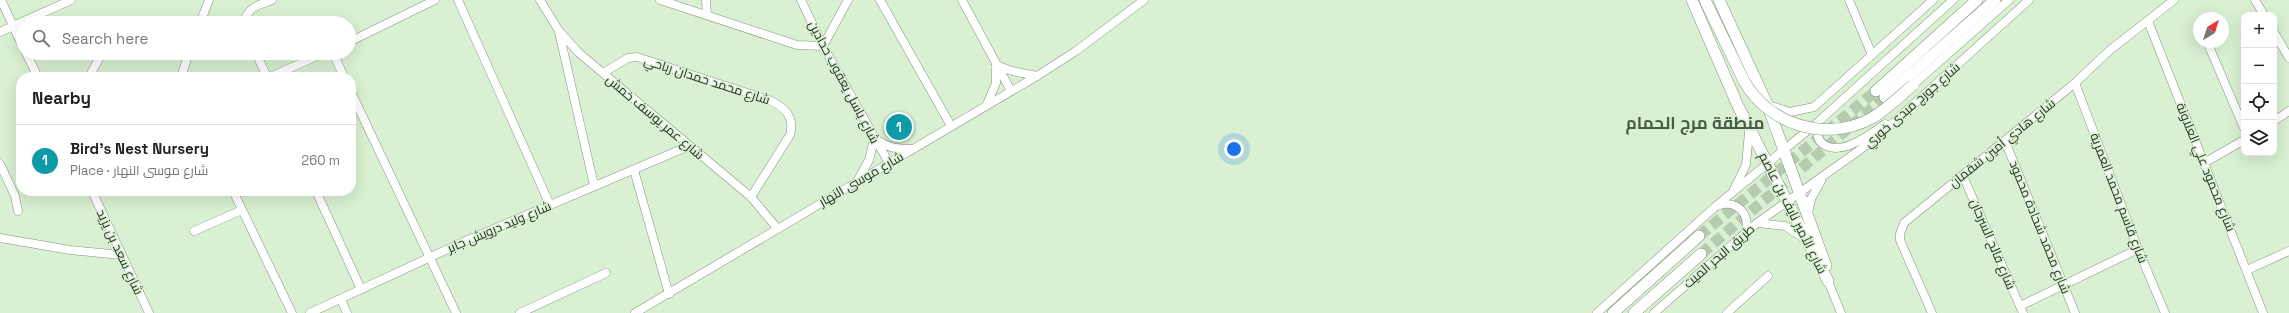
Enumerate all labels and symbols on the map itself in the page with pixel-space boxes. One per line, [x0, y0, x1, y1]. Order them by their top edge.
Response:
north arrow [2193, 12, 2229, 48]
street label: شارع باسل يعقوب حدادين [804, 18, 884, 146]
street label: شارع محمد حمدان رباحي [641, 52, 772, 110]
street label: شارع جورج مبدى خوري [1861, 59, 1965, 153]
street label: شارع عمر يوسف خمش [602, 71, 708, 163]
street label: شارع هادي أمين شقمان [1945, 95, 2060, 193]
street label: شارع محمود علي العلاونة [2171, 100, 2240, 235]
pin: 1 [886, 112, 912, 142]
district label: منطقة مرج الحمام [1625, 112, 1765, 135]
street label: شارع قاسم محمد العمرية [2085, 130, 2152, 266]
your location [1224, 139, 1244, 159]
street label: شارع موسى النهار [815, 148, 907, 211]
street label: شارع الأمير نايف بن عاصم [1754, 149, 1831, 277]
street label: شارع محمد شحادة محمود [2005, 158, 2075, 296]
street label: شارع فالح السرحان [1966, 196, 2020, 292]
street label: شارع وليد درويش جابر [443, 197, 554, 257]
street label: شارع سعد بن يزيد [93, 206, 147, 298]
street label: طريق البحر الميت [1680, 220, 1758, 292]

